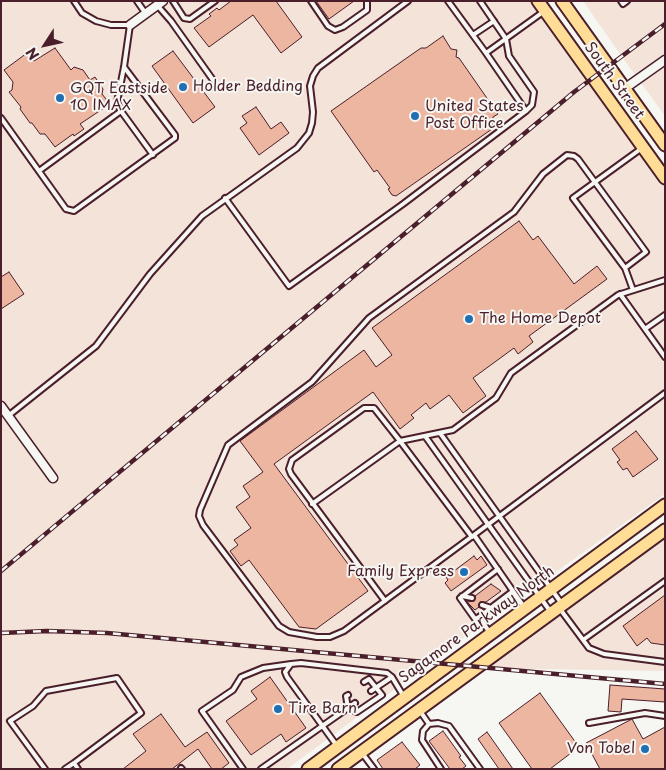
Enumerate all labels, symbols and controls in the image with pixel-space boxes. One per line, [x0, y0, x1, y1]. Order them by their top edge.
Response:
north arrow [20, 20, 70, 70]
street label: South Street [580, 39, 648, 123]
text: N [21, 43, 44, 64]
place label: Holder Bedding [193, 78, 303, 96]
place label: GQT Eastside 10 IMAX [70, 80, 168, 115]
marker: Holder Bedding [177, 81, 189, 93]
marker: GQT Eastside 10 IMAX [54, 92, 66, 104]
place label: United States Post Office [425, 98, 523, 133]
marker: United States Post Office [409, 110, 421, 122]
place label: The Home Depot [479, 310, 601, 328]
marker: The Home Depot [463, 313, 475, 325]
place label: Family Express [347, 563, 454, 581]
street label: Sagamore Parkway North [396, 563, 558, 687]
marker: Family Express [458, 566, 470, 578]
place label: Tire Barn [288, 700, 357, 718]
marker: Tire Barn [272, 703, 284, 715]
place label: Von Tobel [567, 740, 635, 758]
marker: Von Tobel [639, 743, 651, 755]

